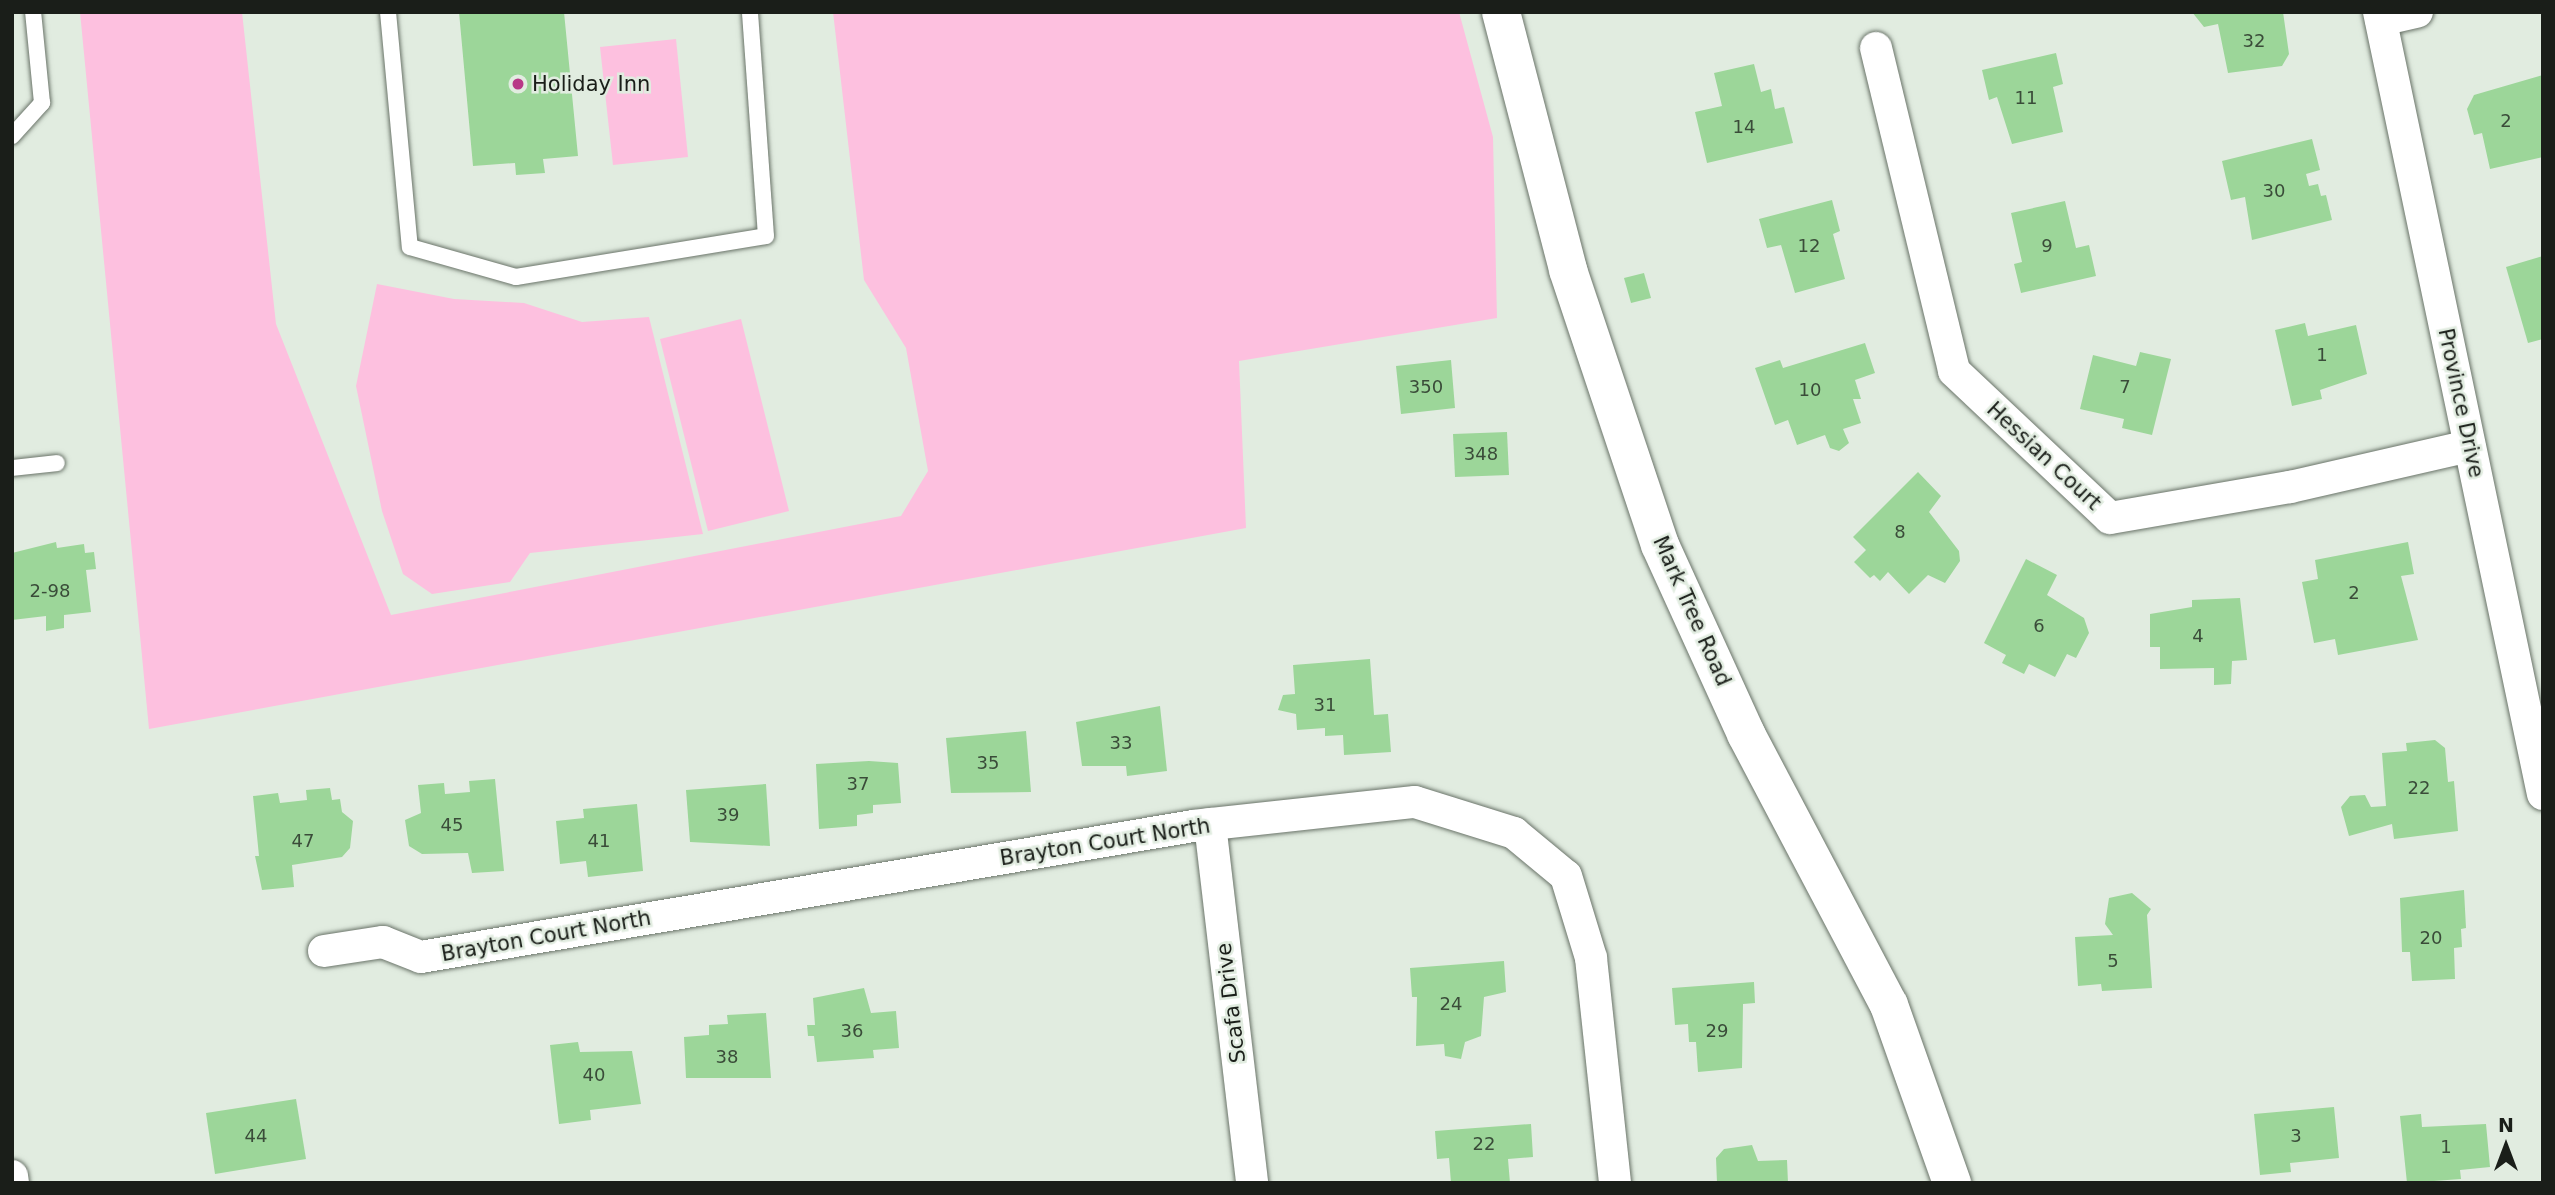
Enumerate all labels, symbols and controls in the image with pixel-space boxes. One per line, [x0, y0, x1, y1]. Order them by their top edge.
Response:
house number: 32 [2243, 30, 2265, 52]
place label: Holiday Inn [532, 71, 650, 97]
marker: Holiday Inn [510, 76, 526, 92]
house number: 11 [2015, 87, 2037, 109]
house number: 2 [2500, 110, 2512, 132]
house number: 14 [1733, 116, 1755, 138]
house number: 30 [2263, 180, 2285, 202]
house number: 12 [1798, 235, 1820, 257]
house number: 9 [2041, 235, 2053, 257]
street label: Province Drive [2433, 326, 2489, 480]
house number: 1 [2316, 344, 2328, 366]
house number: 350 [1409, 376, 1443, 398]
house number: 7 [2119, 376, 2131, 398]
house number: 10 [1799, 379, 1821, 401]
street label: Hessian Court [1982, 397, 2106, 515]
house number: 348 [1464, 443, 1498, 465]
house number: 8 [1894, 521, 1906, 543]
street label: Mark Tree Road [1648, 532, 1736, 690]
house number: 2-98 [30, 580, 70, 602]
house number: 2 [2348, 582, 2360, 604]
house number: 6 [2033, 615, 2045, 637]
house number: 4 [2192, 625, 2204, 647]
house number: 31 [1314, 694, 1336, 716]
house number: 33 [1110, 732, 1132, 754]
house number: 35 [977, 752, 999, 774]
house number: 37 [847, 773, 869, 795]
house number: 22 [2408, 777, 2430, 799]
house number: 39 [717, 804, 739, 826]
street label: Brayton Court North [998, 813, 1212, 871]
house number: 45 [441, 814, 463, 836]
house number: 47 [292, 830, 314, 852]
house number: 41 [588, 830, 610, 852]
street label: Brayton Court North [439, 905, 653, 967]
house number: 20 [2420, 927, 2442, 949]
street label: Scafa Drive [1211, 942, 1251, 1064]
house number: 5 [2107, 950, 2119, 972]
house number: 24 [1440, 993, 1462, 1015]
house number: 36 [841, 1020, 863, 1042]
house number: 29 [1706, 1020, 1728, 1042]
house number: 38 [716, 1046, 738, 1068]
house number: 40 [583, 1064, 605, 1086]
north arrow [2471, 1111, 2541, 1181]
text: N [2498, 1114, 2514, 1136]
house number: 44 [245, 1125, 267, 1147]
house number: 3 [2290, 1125, 2302, 1147]
house number: 22 [1473, 1133, 1495, 1155]
house number: 1 [2440, 1136, 2452, 1158]

